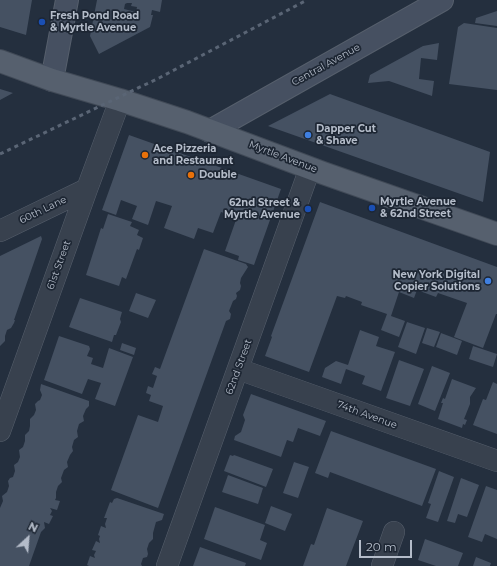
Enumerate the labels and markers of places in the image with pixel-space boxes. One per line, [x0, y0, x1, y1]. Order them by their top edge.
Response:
place label: Fresh Pond Road & Myrtle Avenue [50, 10, 139, 34]
marker: Fresh Pond Road & Myrtle Avenue [37, 17, 47, 27]
place label: Dapper Cut & Shave [316, 123, 376, 146]
marker: Dapper Cut & Shave [303, 130, 313, 140]
place label: Ace Pizzeria and Restaurant [153, 143, 233, 166]
marker: Ace Pizzeria and Restaurant [140, 150, 150, 160]
place label: Double [199, 169, 237, 181]
marker: Double [186, 170, 196, 180]
place label: Myrtle Avenue & 62nd Street [380, 196, 456, 220]
place label: 62nd Street & Myrtle Avenue [224, 197, 300, 220]
marker: Myrtle Avenue & 62nd Street [367, 203, 377, 213]
marker: 62nd Street & Myrtle Avenue [303, 204, 313, 214]
place label: New York Digital Copier Solutions [393, 269, 480, 292]
marker: New York Digital Copier Solutions [483, 276, 493, 286]

